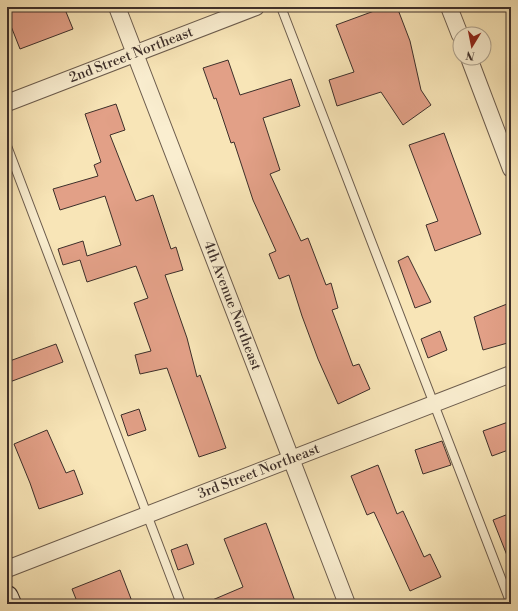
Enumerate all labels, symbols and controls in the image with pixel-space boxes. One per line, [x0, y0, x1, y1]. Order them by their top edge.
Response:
street label: 2nd Street Northeast [66, 23, 196, 87]
north arrow [452, 26, 492, 66]
text: N [465, 47, 476, 63]
street label: 4th Avenue Northeast [199, 238, 265, 373]
street label: 3rd Street Northeast [195, 440, 322, 503]

